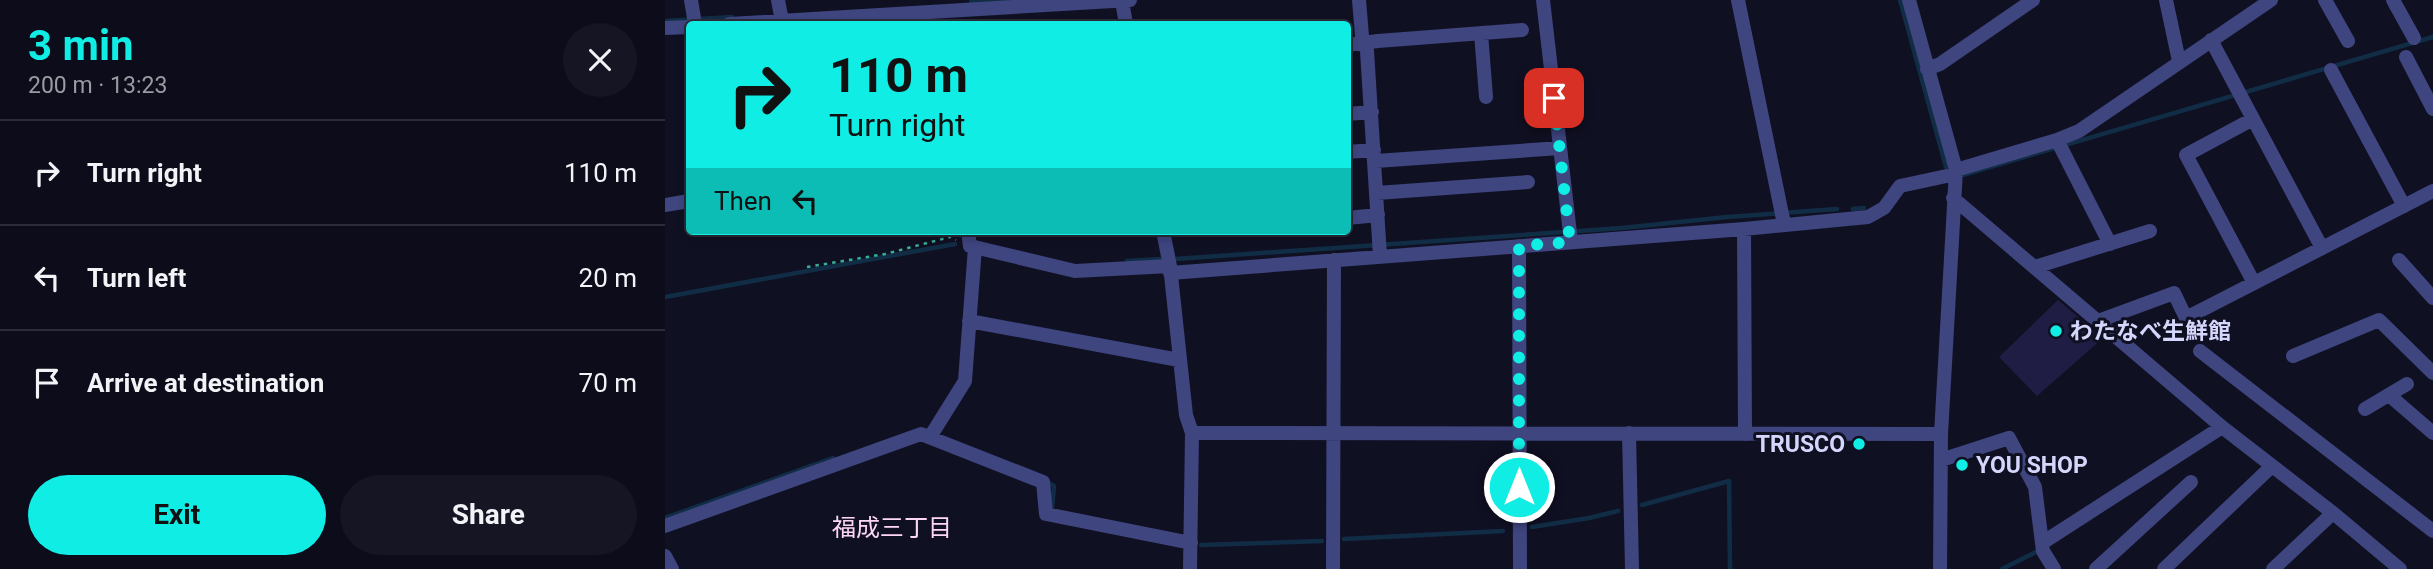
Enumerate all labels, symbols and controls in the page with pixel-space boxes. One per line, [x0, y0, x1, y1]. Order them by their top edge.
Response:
text: 3 min [28, 21, 134, 70]
button: close [563, 23, 637, 97]
text: 110 m [829, 47, 968, 104]
icon: right [714, 49, 805, 140]
pin [1524, 68, 1584, 128]
text: 200 m · 13:23 [28, 72, 167, 99]
icon: arrive [1535, 79, 1573, 117]
text: Turn right [829, 106, 965, 144]
icon: right [28, 154, 66, 192]
text: Turn right [87, 158, 202, 188]
text: 110 m [564, 158, 637, 188]
icon: left [786, 182, 824, 220]
text: Then [714, 186, 772, 216]
icon: left [28, 259, 66, 297]
text: Turn left [87, 263, 186, 293]
text: 20 m [579, 263, 637, 293]
place label: わたなべ生鮮館 [2070, 318, 2231, 345]
marker: わたなべ生鮮館 [2048, 323, 2064, 339]
icon: arrive [28, 364, 66, 402]
text: Arrive at destination [87, 368, 324, 398]
text: 70 m [579, 368, 637, 398]
place label: TRUSCO [1756, 431, 1845, 458]
marker: TRUSCO [1851, 436, 1867, 452]
position arrow [1482, 450, 1556, 524]
place label: YOU SHOP [1976, 452, 2088, 479]
marker: YOU SHOP [1954, 457, 1970, 473]
button: Exit [28, 475, 326, 555]
button: Share [340, 475, 637, 555]
district label: 福成三丁目 [832, 514, 952, 542]

